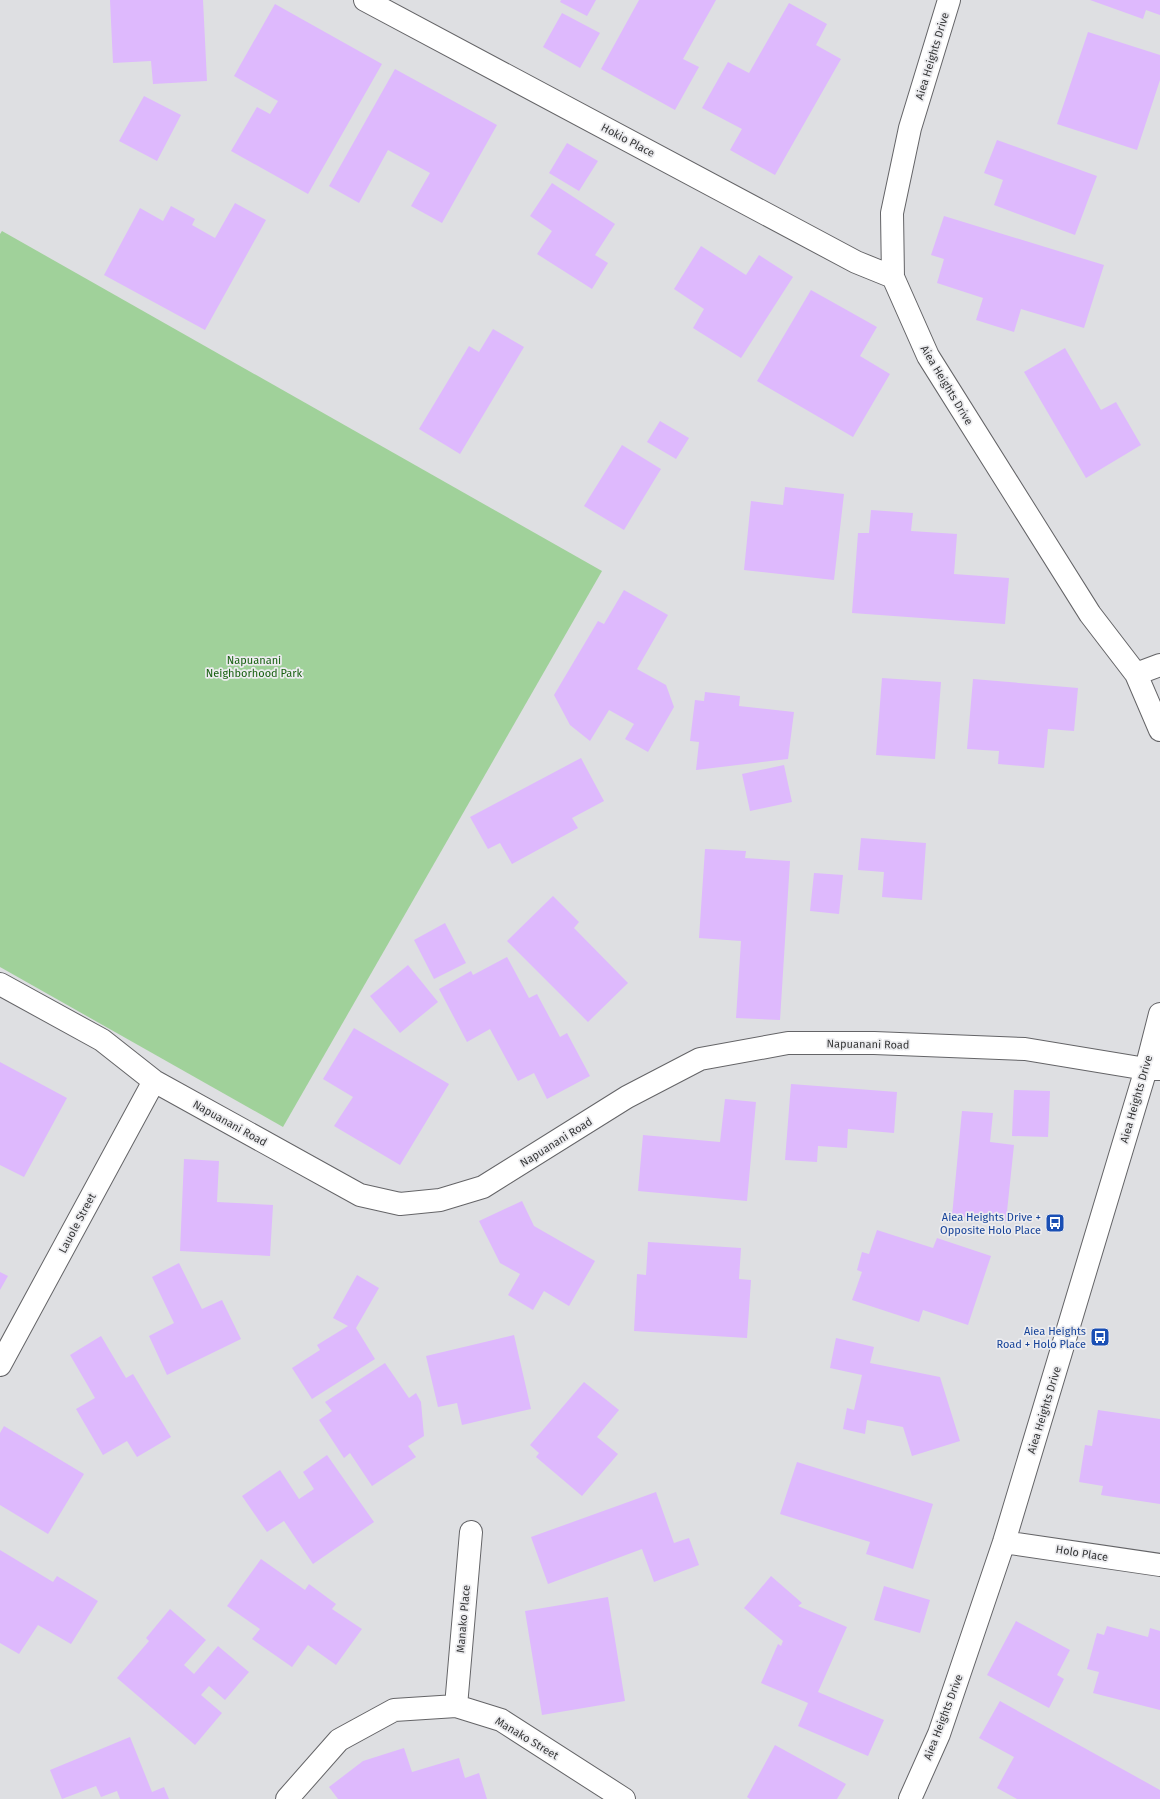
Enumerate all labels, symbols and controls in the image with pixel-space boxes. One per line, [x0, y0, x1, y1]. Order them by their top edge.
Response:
street label: Aiea Heights Drive [913, 11, 952, 101]
street label: Hokio Place [599, 121, 657, 160]
street label: Aiea Heights Drive [918, 343, 976, 428]
park label: Napuanani Neighborhood Park [206, 654, 303, 680]
street label: Napuanani Road [827, 1037, 909, 1052]
street label: Aiea Heights Drive [1118, 1054, 1155, 1145]
street label: Napuanani Road [190, 1098, 269, 1149]
street label: Napuanani Road [518, 1115, 595, 1170]
street label: Lauole Street [56, 1191, 99, 1255]
place label: Aiea Heights Drive + Opposite Holo Place [940, 1211, 1041, 1237]
bus stop icon: Aiea Heights Drive + Opposite Holo Place [1044, 1212, 1066, 1234]
place label: Aiea Heights Road + Holo Place [996, 1325, 1086, 1351]
bus stop icon: Aiea Heights Road + Holo Place [1089, 1326, 1111, 1348]
street label: Aiea Heights Drive [1025, 1365, 1064, 1455]
street label: Holo Place [1055, 1543, 1109, 1564]
street label: Manako Place [454, 1584, 473, 1654]
street label: Aiea Heights Drive [921, 1672, 966, 1762]
street label: Manako Street [493, 1714, 561, 1762]

